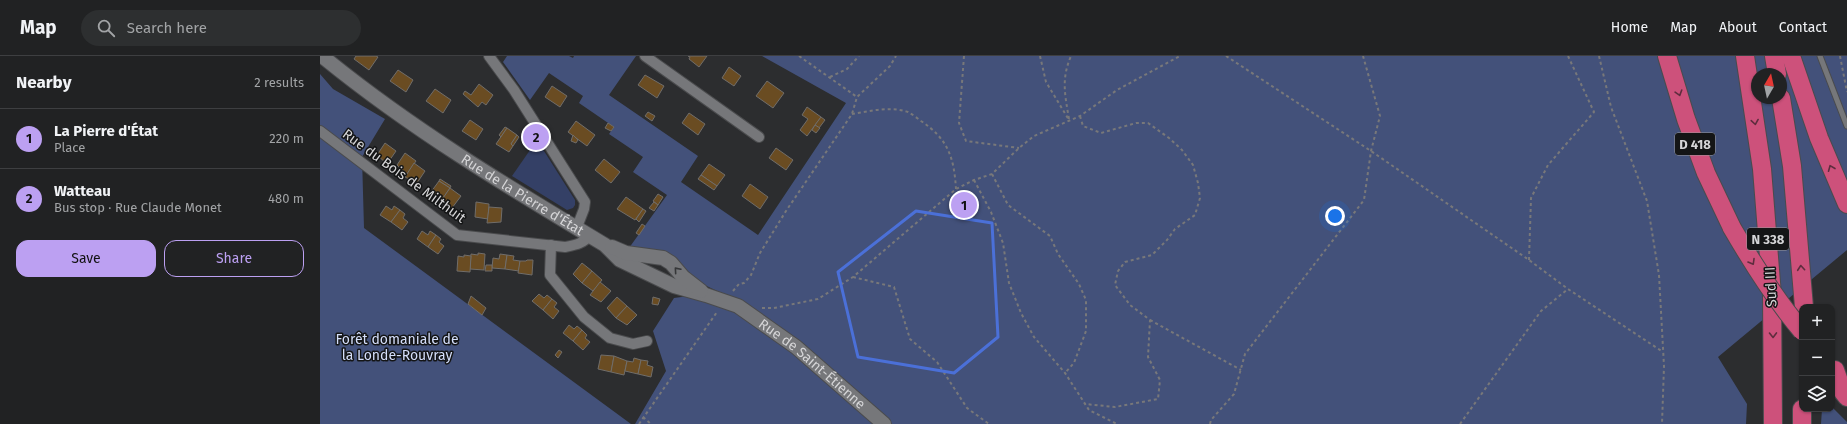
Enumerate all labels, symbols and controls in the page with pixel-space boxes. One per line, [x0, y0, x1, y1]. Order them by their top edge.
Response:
search box [81, 10, 361, 46]
text: Map [20, 16, 57, 39]
icon: search [95, 17, 117, 39]
text: Search here [127, 19, 207, 37]
text: Home [1611, 19, 1648, 36]
text: Map [1670, 19, 1697, 36]
text: About [1719, 19, 1757, 36]
text: Contact [1779, 19, 1827, 36]
north arrow [1751, 68, 1787, 104]
text: Nearby [16, 72, 71, 93]
text: 2 results [254, 75, 304, 90]
one-way arrow [1674, 90, 1682, 97]
one-way arrow [1750, 119, 1759, 125]
text: La Pierre d'État [54, 122, 158, 140]
pin: 2 [523, 122, 549, 152]
street label: Rue du Bois de Milthuit [339, 126, 470, 227]
text: 1 [26, 131, 32, 146]
text: 220 m [269, 131, 304, 146]
road number: D 418 [1675, 133, 1715, 155]
text: Place [54, 140, 85, 155]
street label: Rue de la Pierre d'État [458, 150, 588, 239]
one-way arrow [1828, 165, 1836, 172]
text: Watteau [54, 182, 111, 200]
pin: 1 [951, 190, 977, 220]
text: 2 [26, 191, 32, 206]
text: 480 m [268, 191, 304, 206]
text: Bus stop · Rue Claude Monet [54, 200, 222, 215]
your location [1325, 206, 1345, 226]
road number: N 338 [1747, 228, 1789, 250]
button: Save [16, 240, 156, 277]
button: Share [164, 240, 304, 277]
one-way arrow [1747, 258, 1754, 265]
one-way arrow [1797, 265, 1806, 271]
street label: Sud III [1761, 266, 1781, 308]
one-way arrow [675, 267, 682, 274]
map controls [1799, 304, 1835, 412]
button: + [1799, 304, 1835, 340]
street label: Rue de Saint-Étienne [756, 315, 869, 413]
park label: Forêt domaniale de la Londe-Rouvray [335, 331, 459, 364]
one-way arrow [1769, 332, 1777, 338]
button: − [1799, 340, 1835, 376]
button: layers [1799, 376, 1835, 412]

